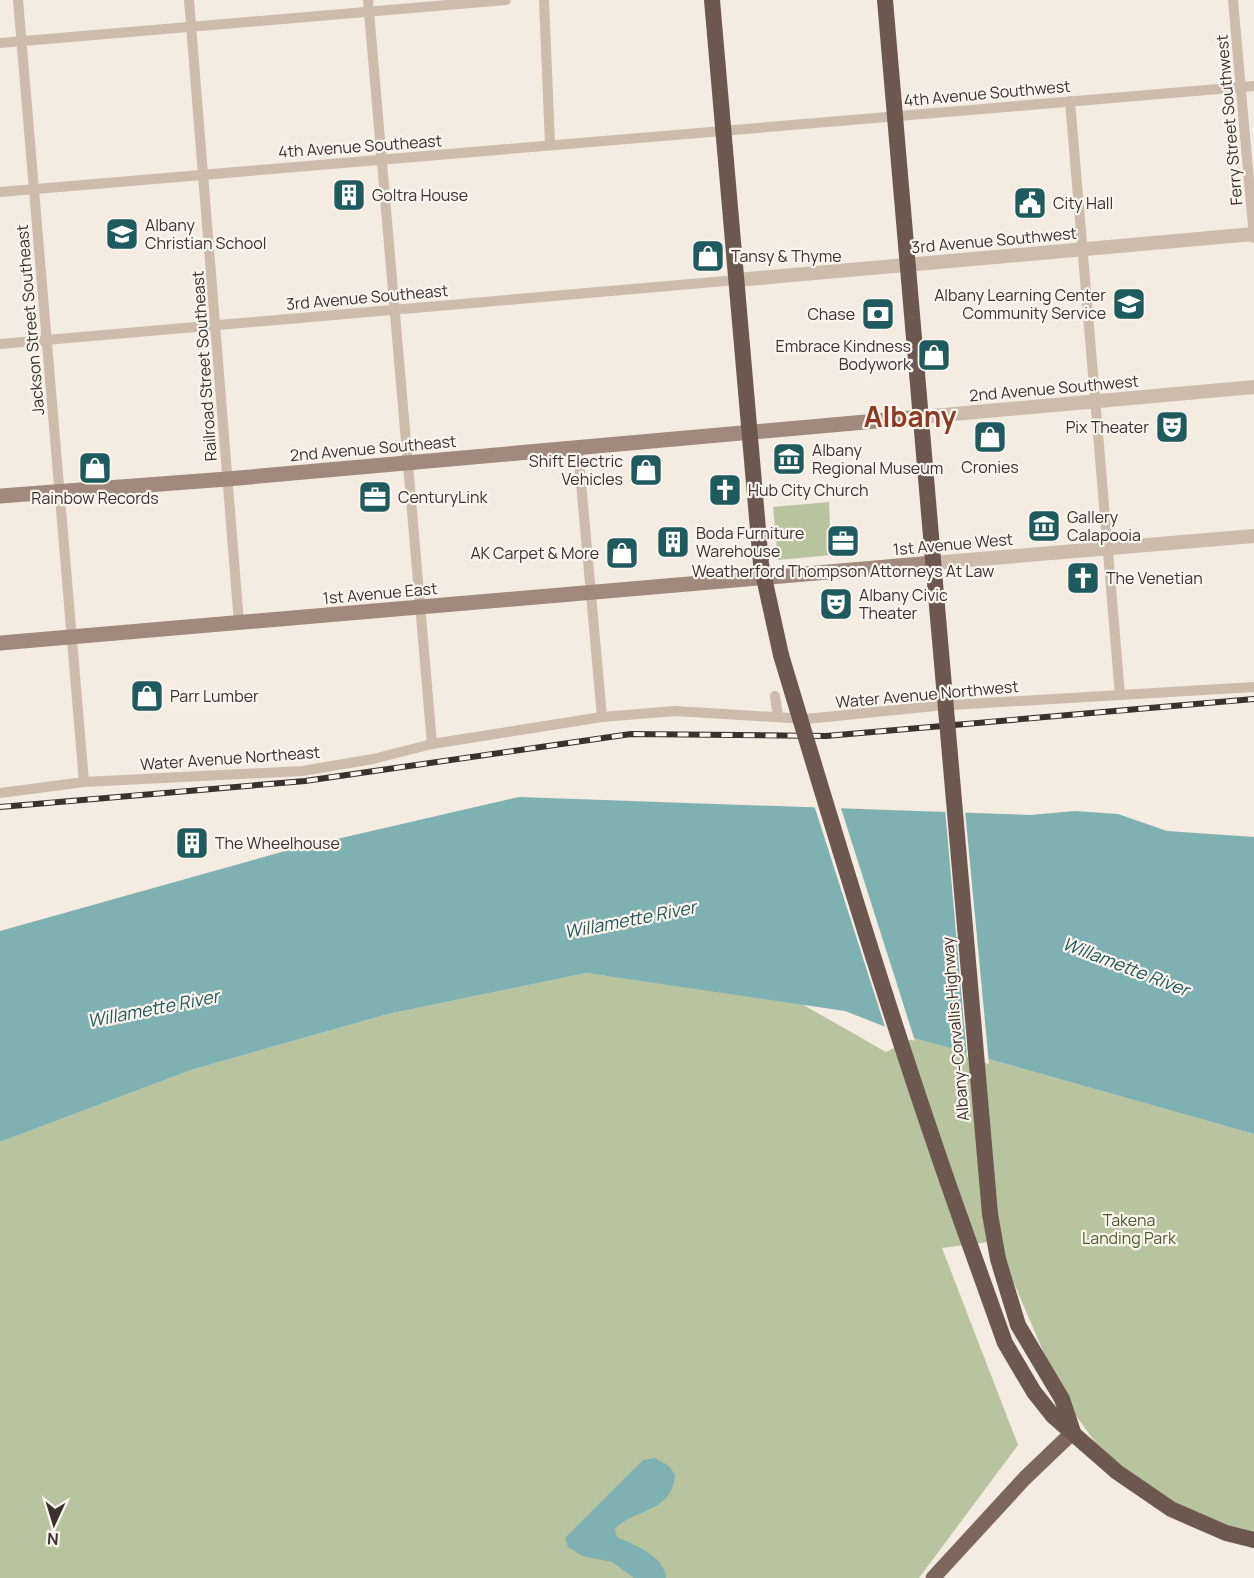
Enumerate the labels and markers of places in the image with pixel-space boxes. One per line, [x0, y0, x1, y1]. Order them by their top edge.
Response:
building icon: Goltra House [331, 177, 367, 213]
place label: Goltra House [372, 184, 468, 206]
public building icon: City Hall [1012, 185, 1048, 221]
place label: City Hall [1053, 192, 1113, 214]
place label: Albany Christian School [145, 214, 266, 254]
school or university icon: Albany Christian School [104, 216, 140, 252]
shop icon: Tansy & Thyme [690, 238, 726, 274]
place label: Tansy & Thyme [731, 245, 842, 267]
place label: Albany Learning Center Community Service [934, 284, 1106, 324]
school or university icon: Albany Learning Center Community Service [1111, 286, 1147, 322]
bank icon: Chase [860, 296, 896, 332]
place label: Chase [807, 303, 855, 325]
place label: Embrace Kindness Bodywork [776, 335, 912, 375]
shop icon: Embrace Kindness Bodywork [916, 337, 952, 373]
theatre icon: Pix Theater [1154, 409, 1190, 445]
place label: Pix Theater [1066, 416, 1149, 438]
shop icon: Cronies [972, 419, 1008, 455]
place label: Albany Regional Museum [812, 439, 943, 479]
museum icon: Albany Regional Museum [771, 441, 807, 477]
shop icon: Rainbow Records [77, 450, 113, 486]
place label: Shift Electric Vehicles [529, 450, 623, 490]
shop icon: Shift Electric Vehicles [628, 452, 664, 488]
place label: Cronies [961, 456, 1019, 478]
church icon: Hub City Church [707, 472, 743, 508]
office icon: CenturyLink [357, 479, 393, 515]
place label: Hub City Church [748, 479, 869, 501]
place label: CenturyLink [398, 486, 488, 508]
place label: Rainbow Records [31, 487, 159, 509]
place label: Gallery Calapooia [1067, 506, 1141, 546]
museum icon: Gallery Calapooia [1026, 508, 1062, 544]
place label: Boda Furniture Warehouse [696, 522, 804, 562]
office icon: Weatherford Thompson Attorneys At Law [825, 523, 861, 559]
building icon: Boda Furniture Warehouse [655, 524, 691, 560]
shop icon: AK Carpet & More [604, 535, 640, 571]
place label: AK Carpet & More [470, 542, 599, 564]
place label: Weatherford Thompson Attorneys At Law [692, 560, 994, 582]
church icon: The Venetian [1065, 560, 1101, 596]
place label: The Venetian [1106, 567, 1203, 589]
place label: Albany Civic Theater [859, 584, 948, 624]
theatre icon: Albany Civic Theater [818, 586, 854, 622]
shop icon: Parr Lumber [129, 678, 165, 714]
place label: Parr Lumber [170, 685, 259, 707]
building icon: The Wheelhouse [174, 825, 210, 861]
place label: The Wheelhouse [215, 832, 340, 854]

